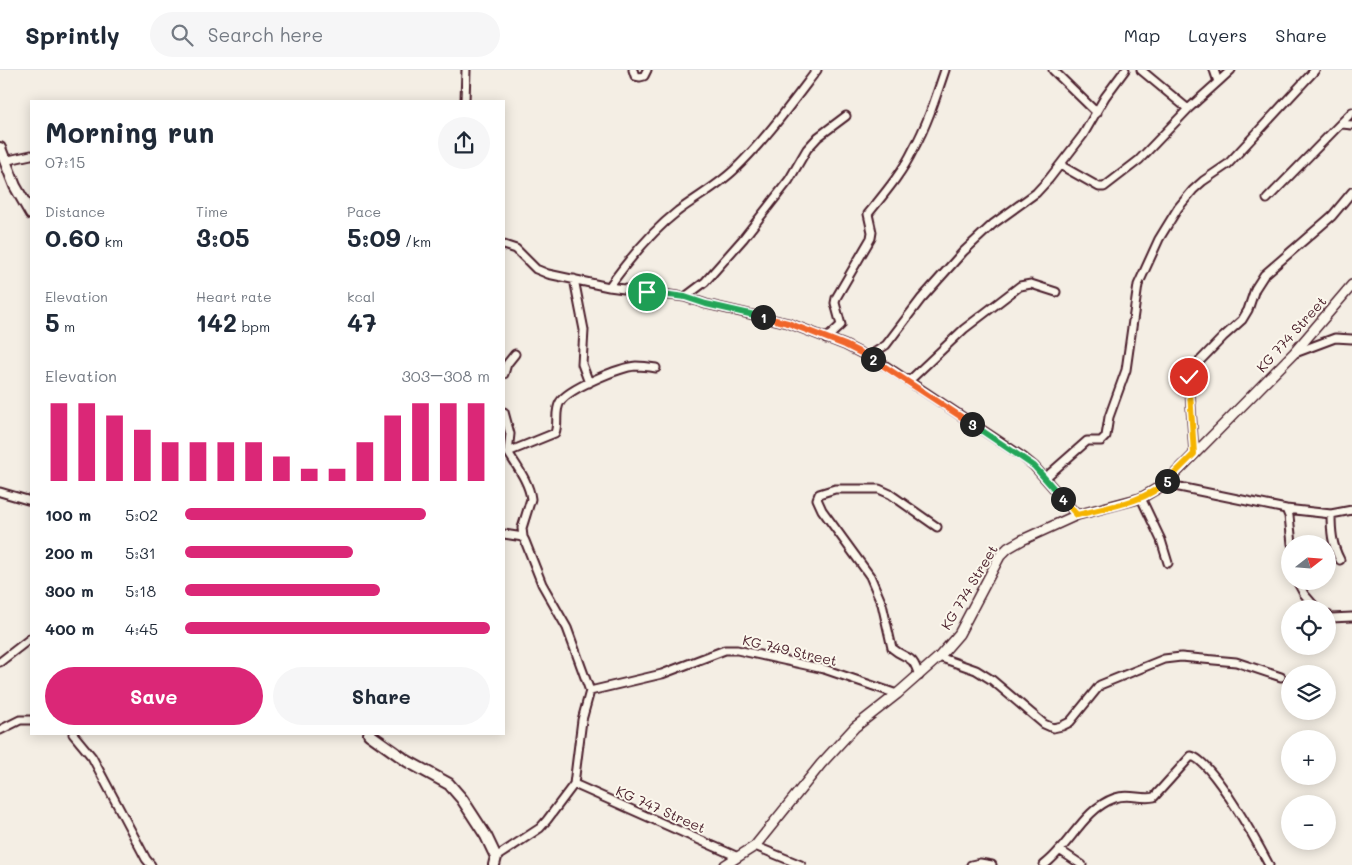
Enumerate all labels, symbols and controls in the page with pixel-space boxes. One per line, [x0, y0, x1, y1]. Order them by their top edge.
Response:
search box [150, 12, 500, 57]
text: Sprintly [25, 19, 120, 50]
icon: search [168, 21, 196, 49]
text: Search here [208, 22, 323, 47]
text: Map [1124, 23, 1160, 47]
text: Layers [1188, 23, 1247, 47]
text: Share [1275, 23, 1327, 47]
text: Morning run [45, 114, 214, 150]
button: share [438, 117, 490, 169]
text: 07:15 [45, 151, 85, 172]
text: Distance [45, 202, 105, 221]
text: Time [196, 202, 228, 221]
text: Pace [347, 202, 381, 221]
text: 0.60 [45, 221, 100, 253]
text: 3:05 [196, 221, 250, 253]
text: 5:09 [347, 221, 401, 253]
text: km [100, 232, 123, 251]
text: /km [401, 232, 431, 251]
pin [626, 271, 668, 313]
icon: arrive [633, 278, 661, 306]
text: Elevation [45, 287, 108, 306]
text: Heart rate [196, 287, 272, 306]
text: kcal [347, 287, 375, 306]
street label: KG 774 Street [1252, 292, 1330, 376]
pin: 1 [750, 304, 776, 330]
text: 5 [45, 306, 60, 338]
text: 142 [196, 306, 237, 338]
text: 47 [347, 306, 377, 338]
text: 1 [760, 308, 767, 327]
text: m [60, 317, 75, 336]
text: bpm [237, 317, 270, 336]
pin: 2 [860, 346, 886, 372]
text: 2 [870, 350, 877, 369]
pin [1168, 356, 1210, 398]
icon: check [1175, 363, 1203, 391]
text: Elevation [45, 365, 117, 386]
text: 303–308 m [401, 365, 490, 386]
pin: 3 [960, 412, 984, 436]
text: 3 [968, 415, 977, 434]
pin: 5 [1154, 468, 1180, 494]
text: 5 [1163, 472, 1172, 491]
pin: 4 [1050, 486, 1076, 512]
text: 4 [1059, 490, 1068, 509]
text: 100 m [45, 504, 91, 525]
text: 5:02 [125, 504, 158, 525]
north arrow [1281, 535, 1336, 590]
map controls [1281, 535, 1336, 850]
street label: KG 774 Street [936, 541, 1002, 633]
text: 200 m [45, 542, 93, 563]
text: 5:31 [125, 542, 156, 563]
text: 300 m [45, 580, 94, 601]
text: 5:18 [125, 580, 156, 601]
button: locate [1281, 600, 1336, 655]
text: 400 m [45, 618, 94, 639]
text: 4:45 [125, 618, 158, 639]
street label: KG 749 Street [741, 630, 839, 670]
button: layers [1281, 665, 1336, 720]
button: Save [45, 667, 263, 725]
button: Share [273, 667, 490, 725]
button: + [1281, 730, 1336, 785]
street label: KG 747 Street [613, 781, 709, 837]
button: − [1281, 795, 1336, 850]

